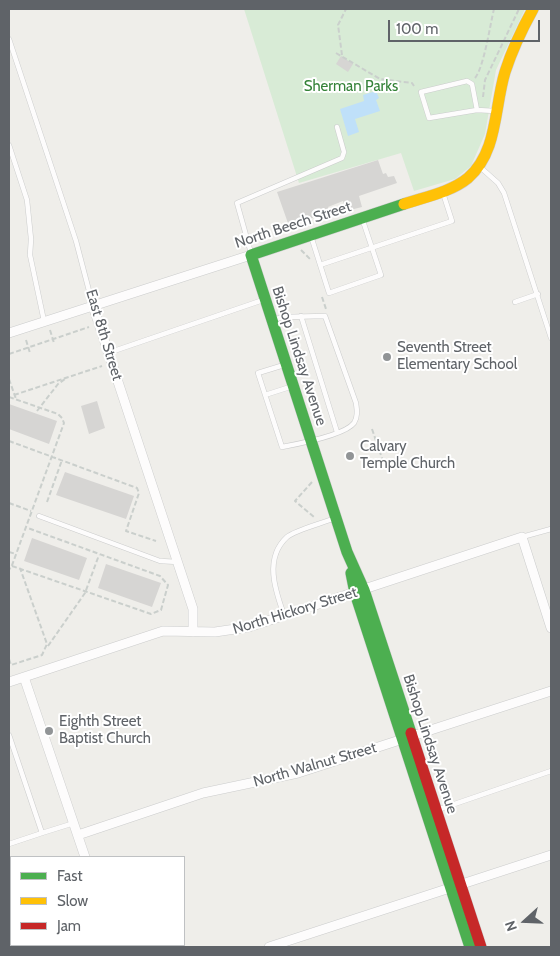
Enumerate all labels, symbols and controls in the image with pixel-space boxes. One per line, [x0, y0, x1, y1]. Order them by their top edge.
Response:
scale bar [390, 10, 542, 42]
text: 100 m [396, 20, 438, 38]
park label: Sherman Parks [304, 78, 398, 96]
street label: North Beech Street [233, 198, 353, 252]
street label: Bishop Lindsay Avenue [268, 284, 330, 428]
street label: East 8th Street [82, 287, 126, 383]
place label: Seventh Street Elementary School [397, 339, 517, 374]
marker: Seventh Street Elementary School [381, 351, 393, 363]
place label: Calvary Temple Church [360, 438, 455, 473]
marker: Calvary Temple Church [344, 450, 356, 462]
street label: North Hickory Street [231, 584, 359, 638]
street label: Bishop Lindsay Avenue [399, 672, 461, 816]
place label: Eighth Street Baptist Church [59, 713, 151, 748]
marker: Eighth Street Baptist Church [43, 725, 55, 737]
street label: North Walnut Street [251, 739, 379, 791]
legend [10, 856, 185, 946]
text: Fast [57, 867, 82, 885]
text: Slow [57, 892, 88, 910]
north arrow [500, 896, 550, 946]
text: Jam [57, 917, 81, 935]
text: N [501, 918, 521, 934]

